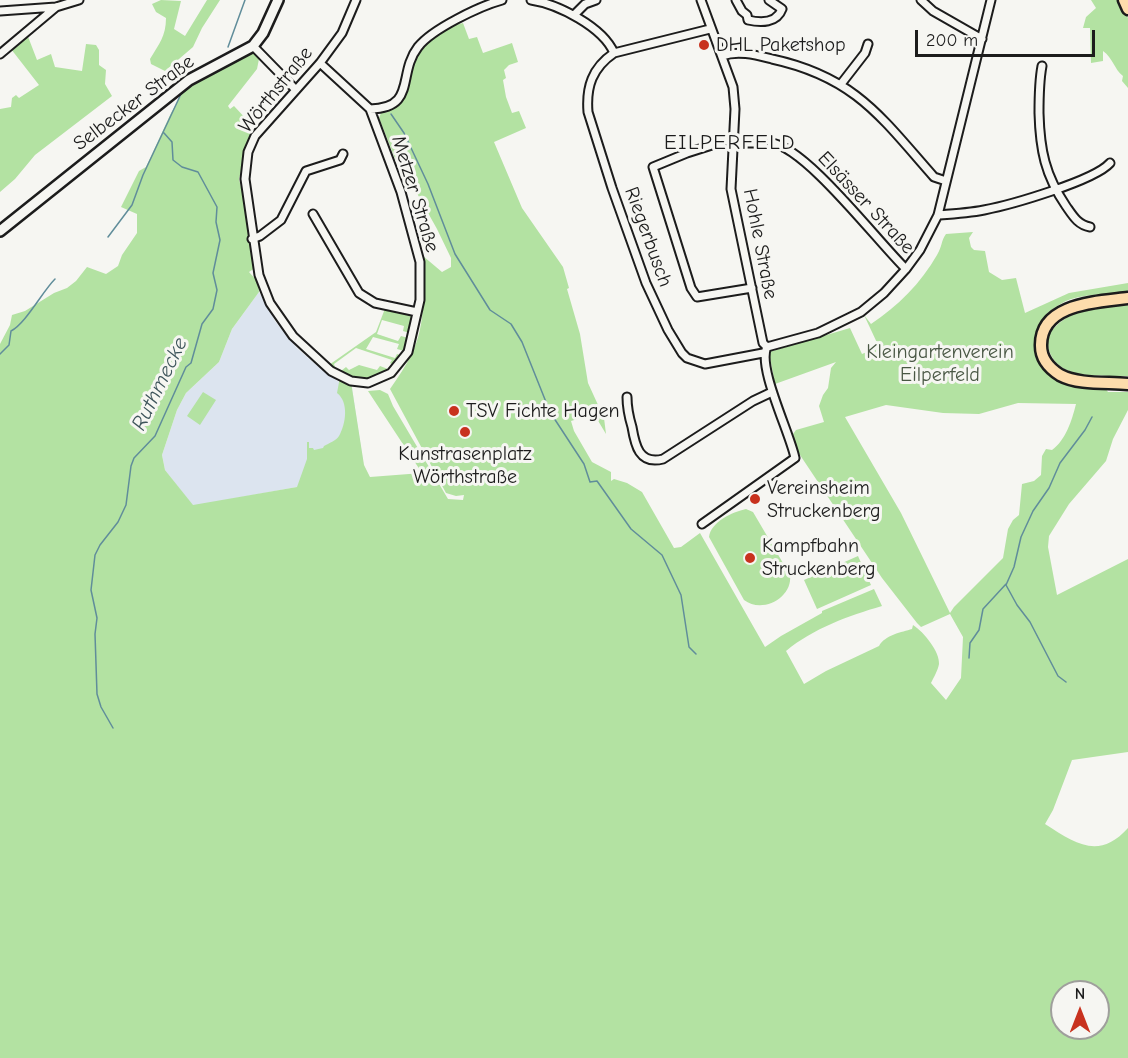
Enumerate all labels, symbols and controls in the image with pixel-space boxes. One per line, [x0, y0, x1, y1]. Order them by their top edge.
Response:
scale bar [918, 18, 1098, 56]
text: 200 m [926, 30, 978, 51]
place label: DHL Paketshop [716, 33, 846, 57]
marker: DHL Paketshop [697, 38, 711, 52]
street label: Wörthstraße [234, 42, 318, 138]
street label: Selbecker Straße [69, 50, 199, 156]
district label: EILPERFELD [664, 130, 796, 156]
street label: Metzer Straße [386, 133, 444, 255]
street label: Elsässer Straße [812, 147, 920, 259]
street label: Riegerbusch [619, 184, 677, 290]
street label: Hohle Straße [738, 187, 782, 301]
water label: Ruthmecke [127, 333, 193, 435]
park label: Kleingartenverein Eilperfeld [866, 340, 1014, 387]
place label: TSV Fichte Hagen [466, 399, 620, 423]
marker: TSV Fichte Hagen [447, 404, 461, 418]
marker: Kunstrasenplatz Wörthstraße [458, 425, 472, 439]
place label: Kunstrasenplatz Wörthstraße [398, 442, 532, 489]
place label: Vereinsheim Struckenberg [767, 476, 881, 523]
marker: Vereinsheim Struckenberg [748, 492, 762, 506]
place label: Kampfbahn Struckenberg [762, 534, 876, 581]
marker: Kampfbahn Struckenberg [743, 551, 757, 565]
north arrow [1050, 980, 1110, 1040]
text: N [1075, 985, 1085, 1003]

